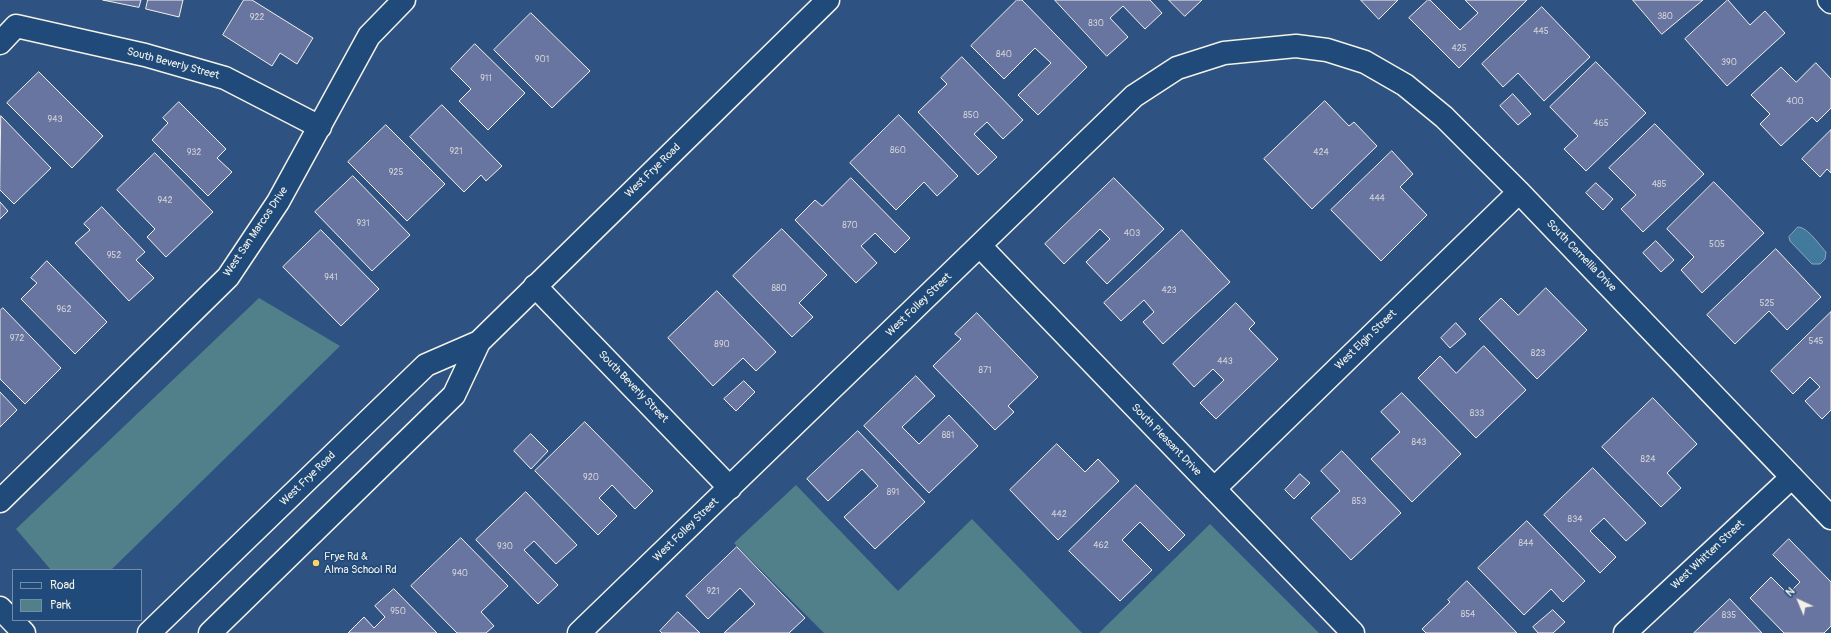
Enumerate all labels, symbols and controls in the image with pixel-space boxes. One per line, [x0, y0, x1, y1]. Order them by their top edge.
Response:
house number: 380 [1657, 12, 1673, 22]
house number: 922 [250, 13, 264, 23]
house number: 830 [1088, 19, 1104, 29]
house number: 445 [1533, 27, 1549, 37]
house number: 425 [1451, 44, 1467, 54]
street label: South Beverly Street [125, 45, 221, 83]
house number: 840 [996, 50, 1012, 60]
house number: 901 [535, 55, 549, 65]
house number: 390 [1721, 58, 1737, 68]
house number: 911 [480, 74, 492, 84]
house number: 400 [1786, 97, 1804, 107]
house number: 850 [963, 111, 979, 121]
house number: 943 [48, 115, 62, 125]
house number: 465 [1593, 119, 1609, 129]
street label: West Frye Road [622, 141, 684, 201]
house number: 860 [890, 146, 906, 156]
house number: 921 [449, 147, 463, 157]
house number: 932 [187, 148, 201, 158]
house number: 424 [1313, 148, 1329, 158]
house number: 925 [389, 168, 403, 178]
house number: 485 [1652, 180, 1666, 190]
street label: West San Marcos Drive [221, 185, 291, 279]
house number: 444 [1369, 194, 1385, 204]
house number: 942 [158, 196, 172, 206]
street label: South Camellia Drive [1543, 217, 1619, 295]
house number: 931 [356, 219, 370, 229]
house number: 870 [842, 221, 858, 231]
house number: 403 [1124, 229, 1140, 239]
house number: 505 [1709, 240, 1725, 250]
house number: 952 [107, 251, 121, 261]
street label: West Folley Street [883, 270, 955, 340]
house number: 941 [324, 273, 338, 283]
house number: 880 [771, 284, 787, 294]
house number: 423 [1161, 286, 1177, 296]
house number: 525 [1760, 299, 1774, 309]
house number: 962 [57, 305, 71, 315]
street label: West Elgin Street [1332, 307, 1400, 373]
house number: 972 [10, 334, 24, 344]
house number: 545 [1809, 337, 1823, 347]
house number: 890 [714, 340, 730, 350]
street label: South Beverly Street [595, 348, 671, 426]
house number: 823 [1531, 349, 1545, 359]
house number: 443 [1217, 357, 1233, 367]
house number: 871 [979, 366, 991, 376]
street label: South Pleasant Drive [1128, 401, 1204, 479]
house number: 833 [1470, 409, 1484, 419]
house number: 881 [942, 431, 954, 441]
house number: 843 [1412, 438, 1426, 448]
street label: West Frye Road [277, 449, 339, 509]
house number: 824 [1641, 455, 1655, 465]
house number: 920 [583, 473, 599, 483]
house number: 891 [887, 488, 899, 498]
street label: West Folley Street [650, 495, 722, 565]
house number: 853 [1352, 497, 1366, 507]
house number: 442 [1051, 510, 1067, 520]
house number: 834 [1568, 515, 1582, 525]
street label: West Whitten Street [1669, 518, 1747, 592]
house number: 844 [1519, 539, 1533, 549]
house number: 462 [1093, 541, 1109, 551]
house number: 930 [497, 542, 513, 552]
place label: Frye Rd & Alma School Rd [324, 550, 397, 576]
marker: Frye Rd & Alma School Rd [311, 558, 321, 568]
legend [12, 569, 142, 621]
house number: 940 [452, 569, 468, 579]
text: Road [50, 578, 75, 593]
north arrow [1779, 581, 1819, 621]
text: N [1783, 585, 1798, 599]
house number: 921 [706, 587, 720, 597]
text: Park [50, 598, 71, 613]
house number: 950 [390, 607, 406, 617]
house number: 854 [1461, 610, 1475, 620]
house number: 835 [1722, 611, 1736, 621]

